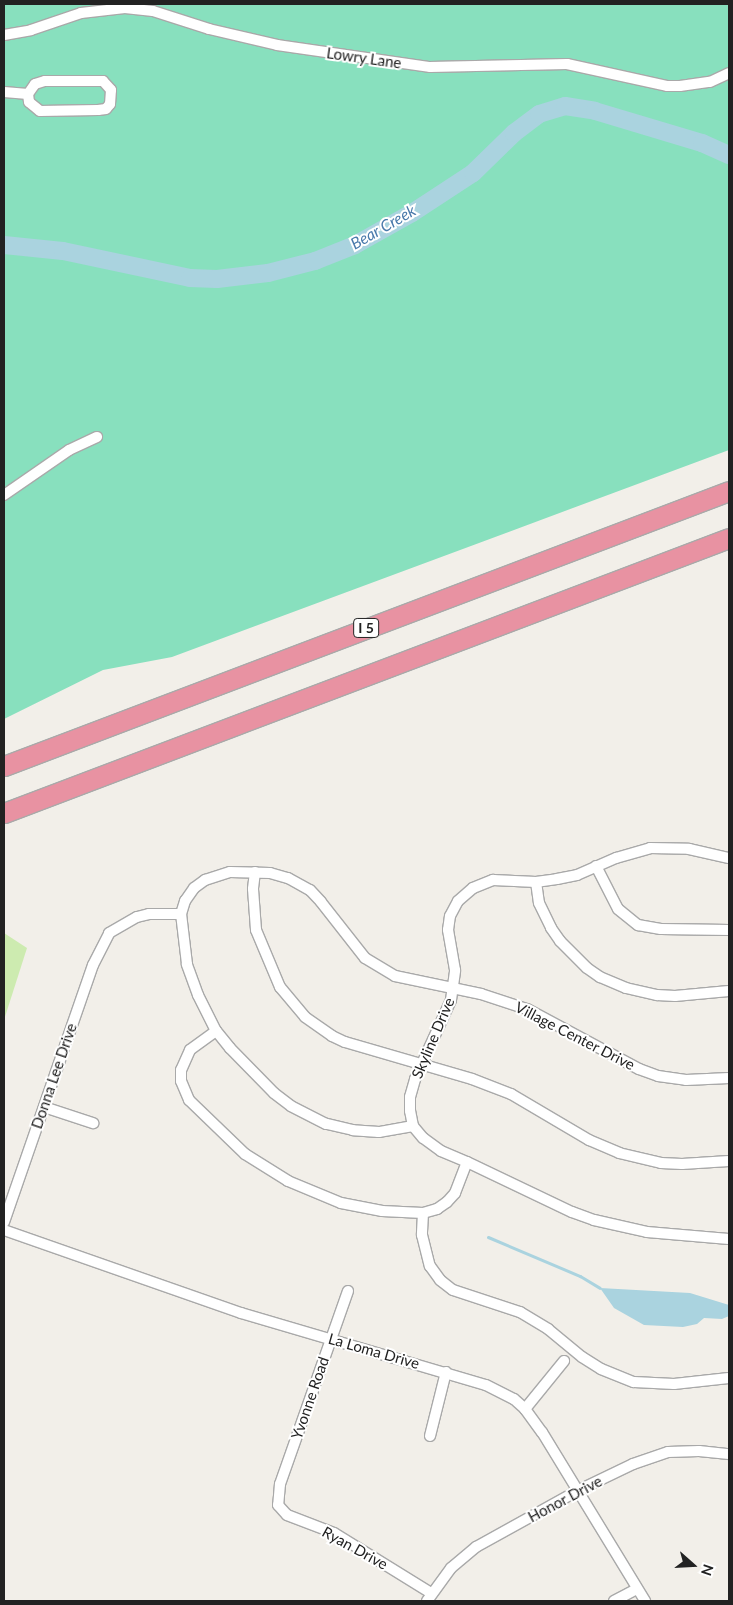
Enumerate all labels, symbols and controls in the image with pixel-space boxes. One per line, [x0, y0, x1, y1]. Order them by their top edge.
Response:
street label: Lowry Lane [325, 44, 403, 72]
water label: Bear Creek [347, 201, 419, 253]
road number: I 5 [352, 616, 380, 640]
street label: Skyline Drive [408, 995, 458, 1081]
street label: Village Center Drive [512, 998, 638, 1074]
street label: Donna Lee Drive [28, 1021, 80, 1131]
street label: La Loma Drive [326, 1329, 422, 1373]
street label: Yvonne Road [287, 1354, 333, 1442]
street label: Honor Drive [525, 1472, 605, 1526]
street label: Ryan Drive [319, 1523, 391, 1573]
north arrow [668, 1540, 718, 1590]
text: N [698, 1562, 717, 1578]

